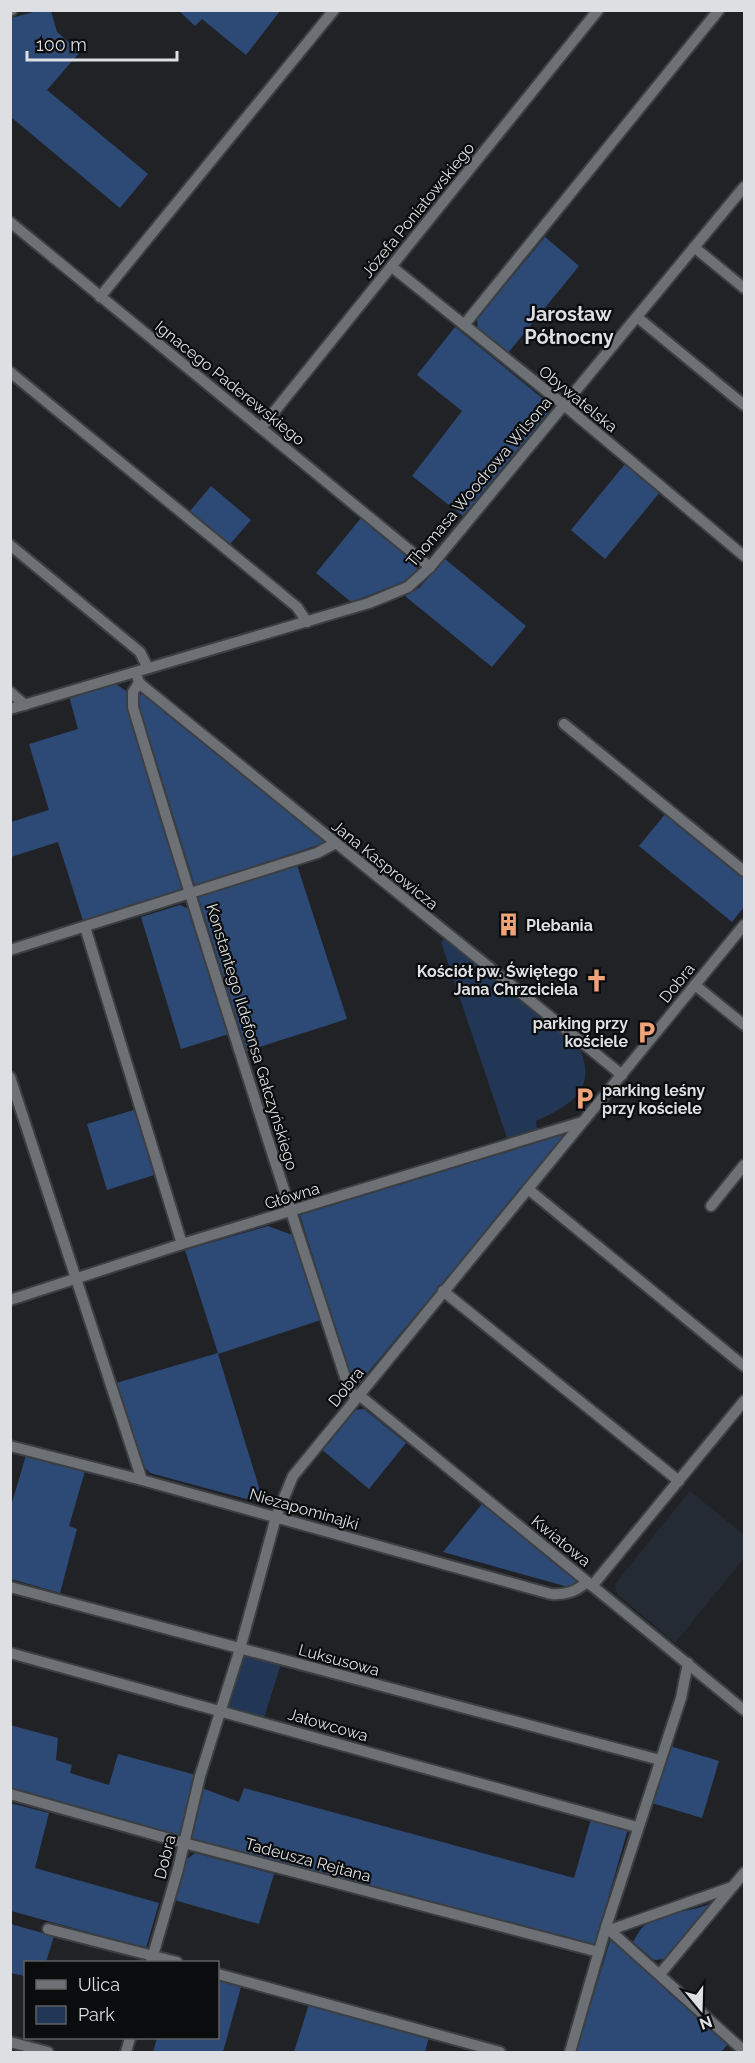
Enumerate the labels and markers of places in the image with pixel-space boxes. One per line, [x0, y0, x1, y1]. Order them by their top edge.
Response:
building icon: Plebania [495, 912, 521, 938]
place label: Plebania [526, 916, 593, 935]
place label: Kościół pw. Świętego Jana Chrzciciela [417, 961, 578, 999]
church icon: Kościół pw. Świętego Jana Chrzciciela [583, 967, 609, 993]
place label: parking przy kościele [533, 1014, 628, 1051]
parking icon: parking przy kościele [633, 1019, 659, 1045]
place label: parking leśny przy kościele [602, 1081, 705, 1118]
parking icon: parking leśny przy kościele [571, 1086, 597, 1112]

